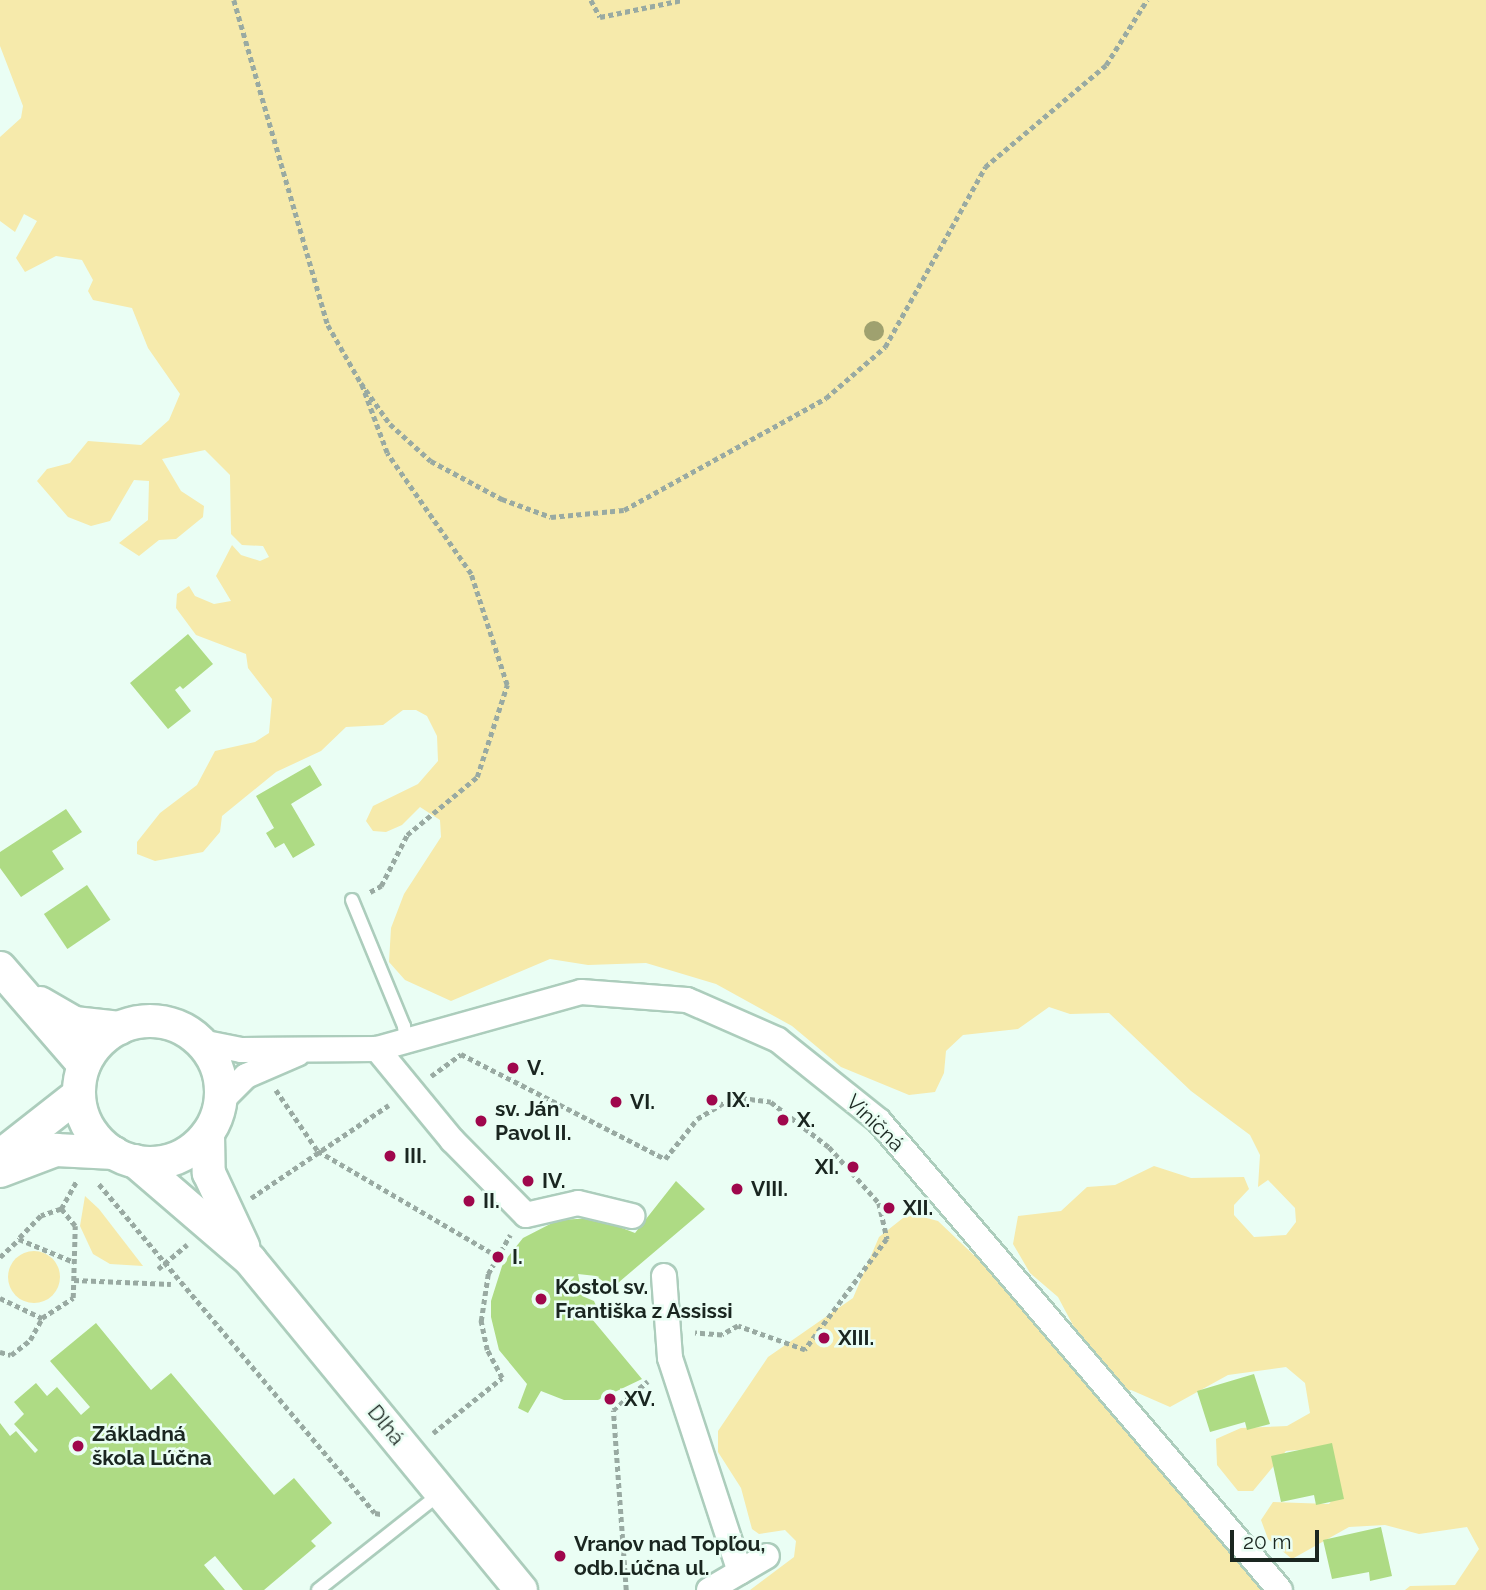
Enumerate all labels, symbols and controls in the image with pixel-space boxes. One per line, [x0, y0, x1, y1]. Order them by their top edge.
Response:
place label: V. [527, 1055, 545, 1081]
marker: V. [505, 1060, 521, 1076]
place label: IX. [726, 1087, 750, 1113]
place label: VI. [630, 1089, 655, 1115]
street label: Viničná [841, 1089, 909, 1157]
marker: IX. [704, 1092, 720, 1108]
marker: VI. [608, 1094, 624, 1110]
place label: sv. Ján Pavol II. [495, 1096, 572, 1146]
place label: X. [797, 1107, 815, 1133]
marker: X. [775, 1112, 791, 1128]
marker: sv. Ján Pavol II. [473, 1113, 489, 1129]
place label: III. [404, 1143, 427, 1169]
marker: III. [382, 1148, 398, 1164]
place label: XI. [815, 1154, 839, 1180]
marker: XI. [845, 1159, 861, 1175]
place label: IV. [542, 1168, 566, 1194]
marker: IV. [520, 1173, 536, 1189]
place label: VIII. [751, 1176, 788, 1202]
marker: VIII. [729, 1181, 745, 1197]
place label: II. [483, 1188, 500, 1214]
marker: II. [461, 1193, 477, 1209]
place label: XII. [903, 1195, 933, 1221]
marker: XII. [881, 1200, 897, 1216]
place label: I. [512, 1244, 523, 1270]
marker: I. [490, 1249, 506, 1265]
place label: Kostol sv. Františka z Assissi [555, 1274, 733, 1324]
marker: Kostol sv. Františka z Assissi [533, 1291, 549, 1307]
place label: XIII. [838, 1325, 874, 1351]
marker: XIII. [816, 1330, 832, 1346]
place label: XV. [624, 1386, 655, 1412]
marker: XV. [602, 1391, 618, 1407]
street label: Dlhá [362, 1400, 410, 1450]
place label: Základná škola Lúčna [92, 1421, 212, 1471]
marker: Základná škola Lúčna [70, 1438, 86, 1454]
scale bar [1234, 1516, 1323, 1560]
text: 20 m [1243, 1529, 1291, 1554]
place label: Vranov nad Topľou, odb.Lúčna ul. [574, 1531, 767, 1581]
marker: Vranov nad Topľou, odb.Lúčna ul. [552, 1548, 568, 1564]

